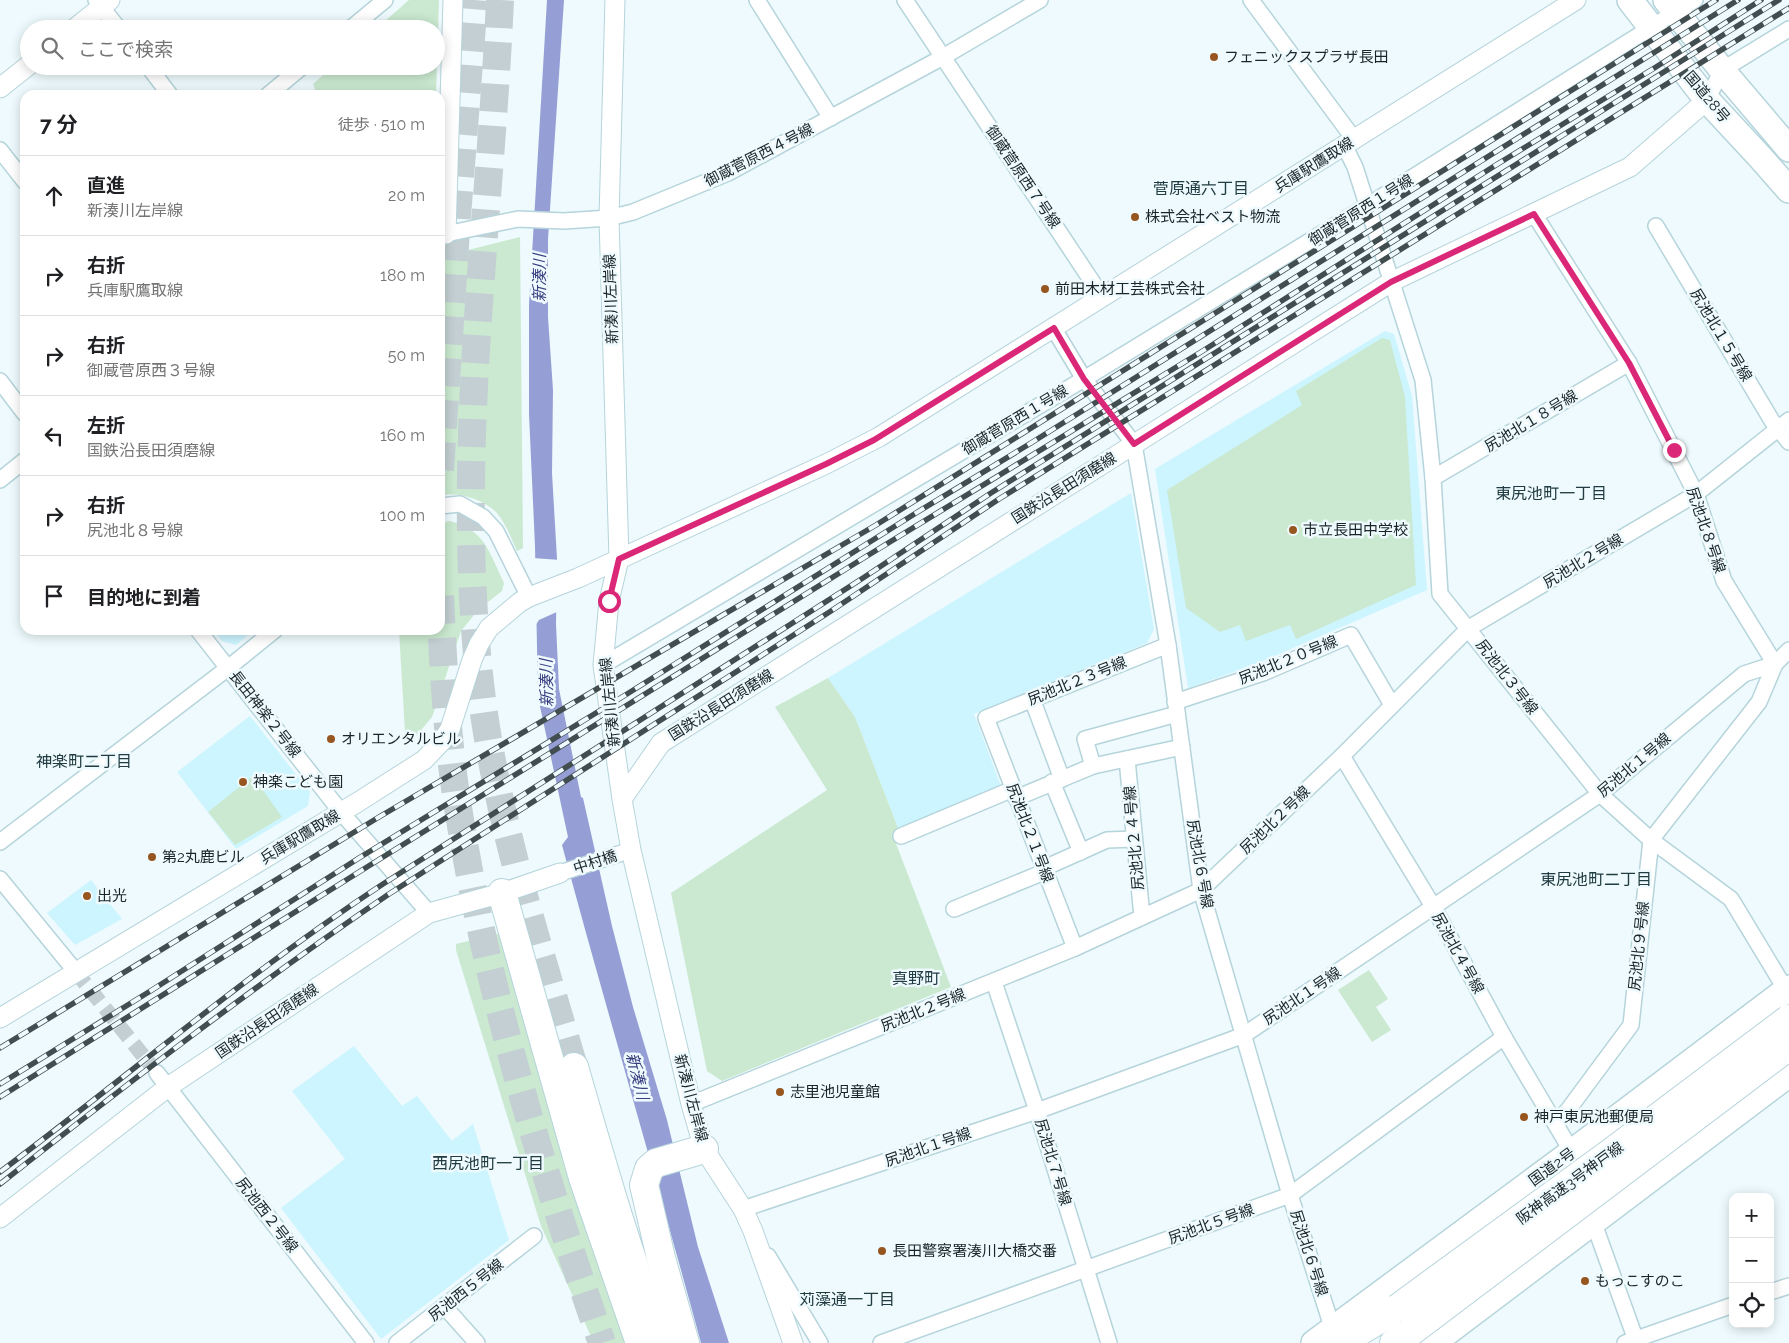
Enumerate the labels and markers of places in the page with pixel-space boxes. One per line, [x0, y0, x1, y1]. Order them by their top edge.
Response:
place label: フェニックスプラザ長田 [1224, 48, 1389, 66]
marker: フェニックスプラザ長田 [1208, 51, 1220, 63]
place label: 株式会社ベスト物流 [1145, 208, 1280, 226]
marker: 株式会社ベスト物流 [1129, 211, 1141, 223]
place label: 前田木材工芸株式会社 [1055, 280, 1205, 298]
marker: 前田木材工芸株式会社 [1039, 283, 1051, 295]
place label: 市立長田中学校 [1303, 521, 1408, 539]
marker: 市立長田中学校 [1287, 524, 1299, 536]
place label: オリエンタルビル [341, 730, 461, 748]
marker: オリエンタルビル [325, 733, 337, 745]
place label: 神楽こども園 [253, 773, 343, 791]
marker: 神楽こども園 [237, 776, 249, 788]
place label: 第2丸鹿ビル [162, 848, 245, 866]
marker: 第2丸鹿ビル [146, 851, 158, 863]
place label: 出光 [97, 887, 127, 905]
marker: 出光 [81, 890, 93, 902]
place label: 志里池児童館 [790, 1083, 880, 1101]
marker: 志里池児童館 [774, 1086, 786, 1098]
place label: 神戸東尻池郵便局 [1534, 1108, 1654, 1126]
marker: 神戸東尻池郵便局 [1518, 1111, 1530, 1123]
place label: 長田警察署湊川大橋交番 [892, 1242, 1057, 1260]
marker: 長田警察署湊川大橋交番 [876, 1245, 888, 1257]
place label: もっこすのこ [1595, 1272, 1685, 1290]
marker: もっこすのこ [1579, 1275, 1591, 1287]

